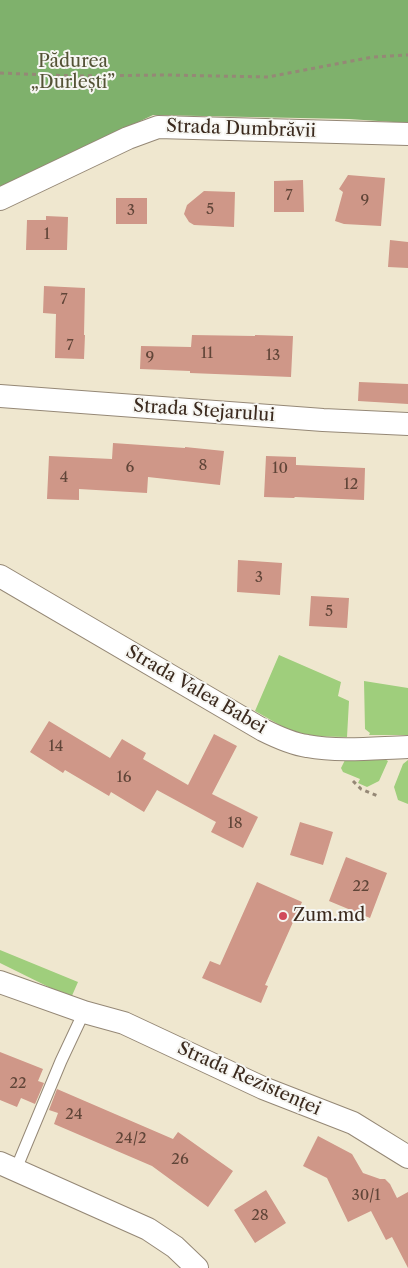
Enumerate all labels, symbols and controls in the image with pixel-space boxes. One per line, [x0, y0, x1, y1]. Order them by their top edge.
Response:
park label: Pădurea „Durlești” [31, 51, 115, 94]
street label: Strada Dumbrăvii [166, 116, 316, 142]
house number: 7 [285, 187, 293, 205]
house number: 9 [361, 192, 369, 210]
house number: 5 [206, 201, 214, 219]
house number: 3 [127, 202, 135, 220]
house number: 1 [44, 226, 50, 244]
house number: 7 [60, 291, 68, 309]
house number: 7 [66, 337, 74, 355]
house number: 11 [201, 345, 213, 363]
house number: 13 [266, 347, 280, 365]
house number: 9 [146, 349, 154, 367]
street label: Strada Stejarului [133, 395, 275, 427]
house number: 8 [199, 457, 207, 475]
house number: 6 [126, 459, 134, 477]
house number: 10 [272, 460, 288, 478]
house number: 4 [60, 469, 68, 487]
house number: 12 [344, 476, 358, 494]
house number: 3 [255, 569, 263, 587]
house number: 5 [325, 603, 333, 621]
street label: Strada Valea Babei [122, 641, 270, 739]
house number: 14 [49, 738, 63, 756]
house number: 16 [116, 769, 132, 787]
house number: 18 [227, 815, 243, 833]
house number: 22 [352, 878, 370, 896]
place label: Zum.md [293, 905, 365, 927]
marker: Zum.md [277, 910, 289, 922]
street label: Strada Rezistenței [174, 1038, 324, 1120]
house number: 22 [9, 1075, 27, 1093]
house number: 24 [65, 1106, 83, 1124]
house number: 24/2 [115, 1130, 147, 1148]
house number: 26 [171, 1151, 189, 1169]
house number: 30/1 [351, 1187, 381, 1205]
house number: 28 [251, 1207, 269, 1225]

